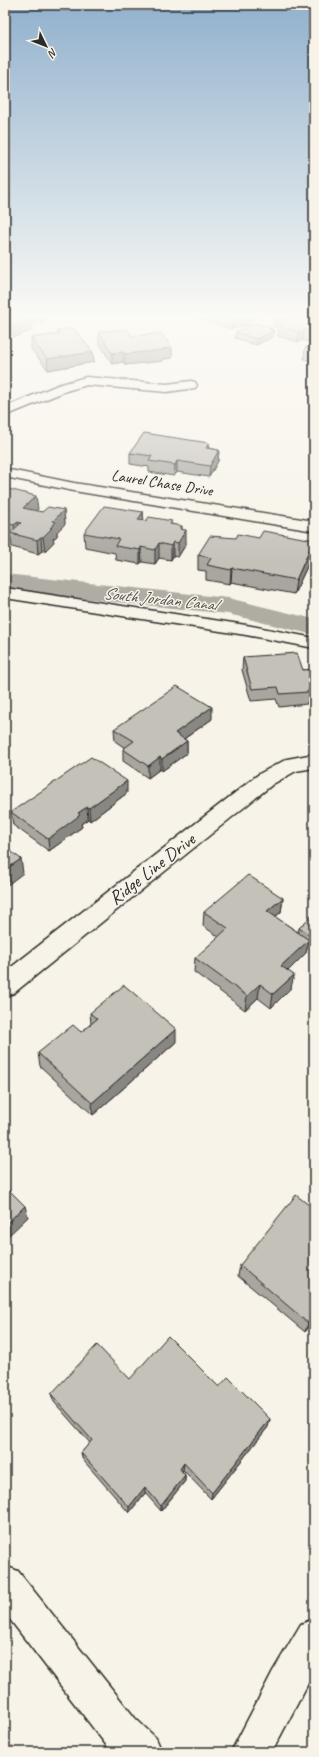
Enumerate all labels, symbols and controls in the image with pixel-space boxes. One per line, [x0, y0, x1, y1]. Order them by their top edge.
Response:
north arrow [26, 26, 66, 66]
text: N [44, 46, 61, 62]
street label: Laurel Chase Drive [110, 465, 216, 501]
water label: South Jordan Canal [103, 583, 224, 616]
street label: Ridge Line Drive [104, 827, 202, 910]

